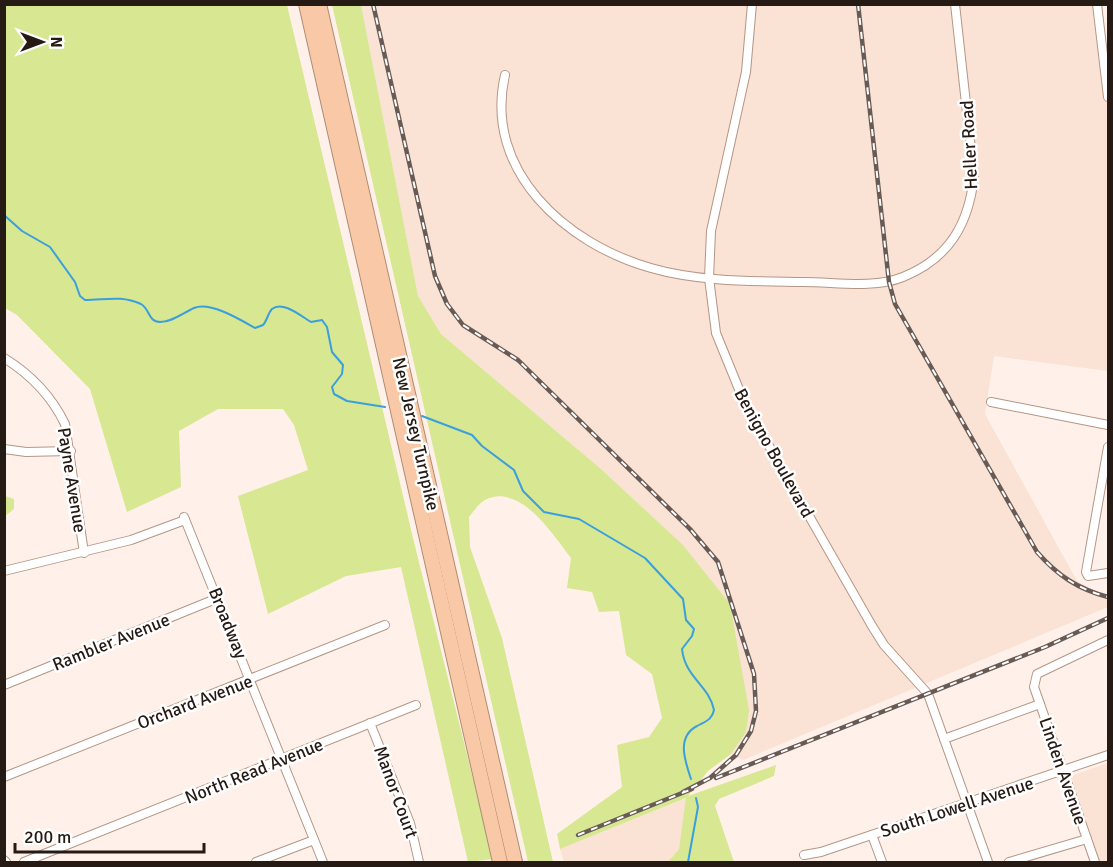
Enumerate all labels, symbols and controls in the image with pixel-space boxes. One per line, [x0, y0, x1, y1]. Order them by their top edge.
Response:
north arrow [12, 12, 72, 72]
text: N [46, 36, 66, 48]
street label: Heller Road [956, 100, 982, 190]
street label: New Jersey Turnpike [388, 355, 444, 513]
street label: Benigno Boulevard [729, 384, 819, 522]
street label: Payne Avenue [53, 426, 91, 534]
street label: Broadway [204, 584, 252, 662]
street label: Rambler Avenue [49, 608, 173, 676]
street label: Orchard Avenue [134, 670, 256, 734]
street label: Linden Avenue [1034, 714, 1092, 828]
street label: North Read Avenue [182, 733, 326, 809]
street label: Manor Court [369, 743, 423, 841]
street label: South Lowell Avenue [878, 772, 1036, 842]
scale bar [15, 816, 204, 854]
text: 200 m [24, 826, 71, 848]

